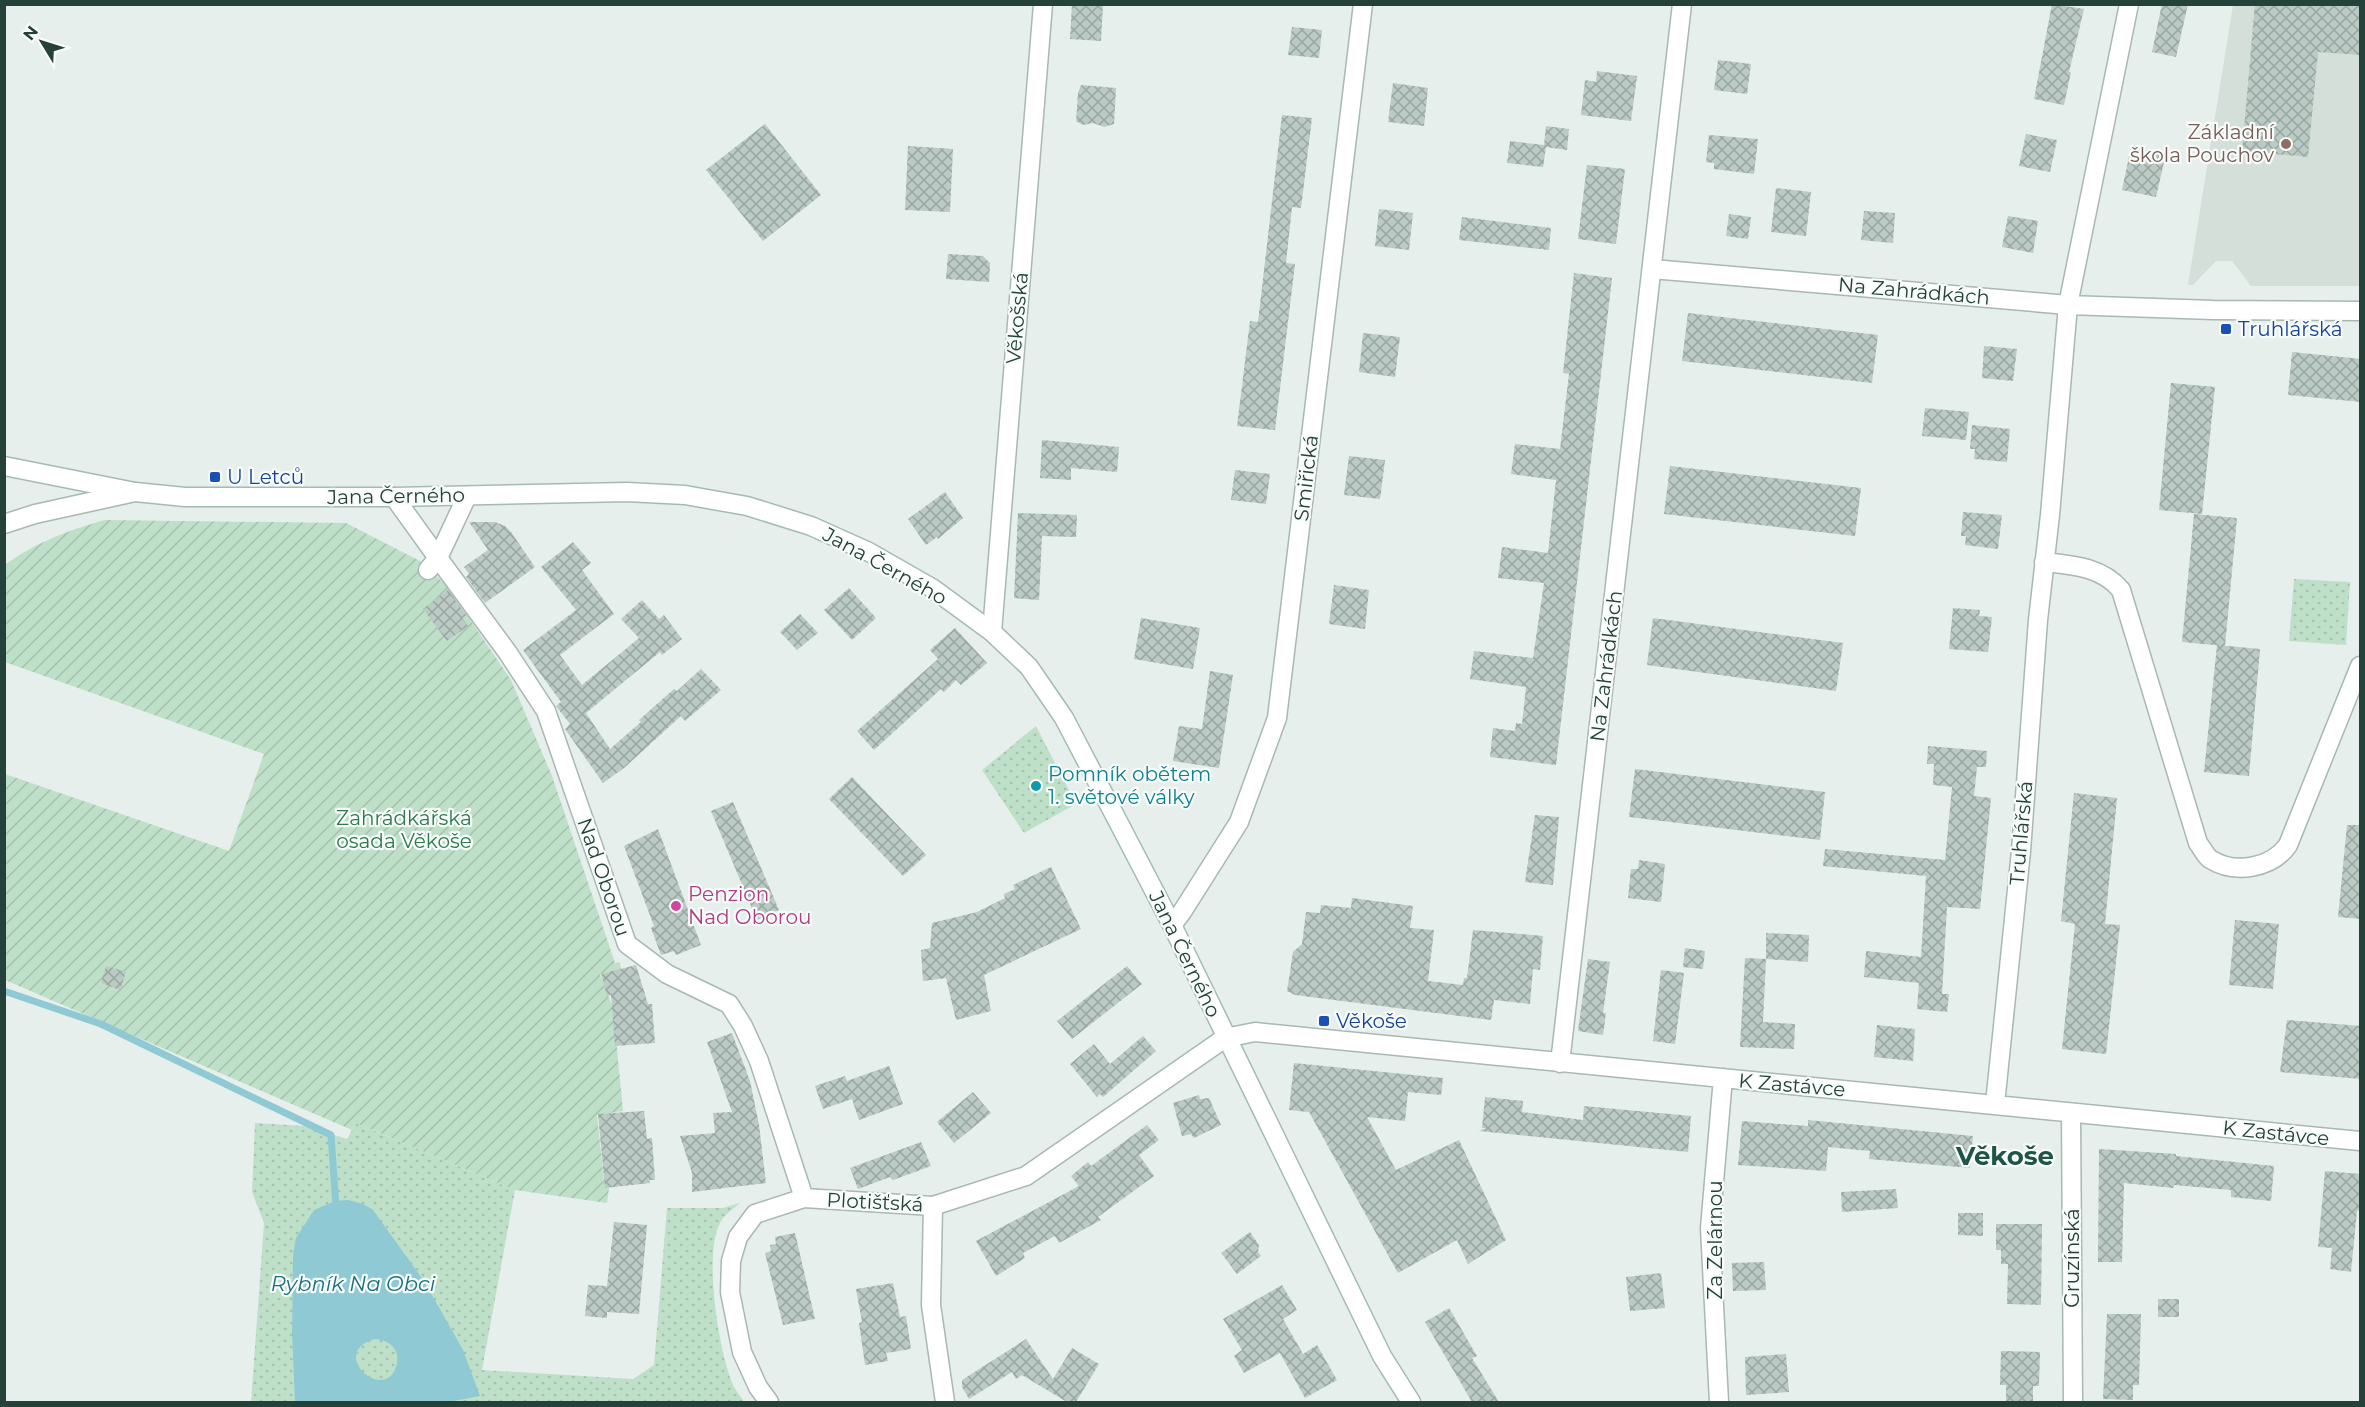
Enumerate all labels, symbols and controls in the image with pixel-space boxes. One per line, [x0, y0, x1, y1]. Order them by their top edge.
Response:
north arrow [12, 12, 72, 72]
text: N [19, 22, 42, 44]
place label: Základní škola Pouchov [2130, 120, 2276, 167]
marker: Základní škola Pouchov [2279, 137, 2293, 151]
street label: Věkošská [1001, 271, 1033, 365]
street label: Na Zahrádkách [1837, 272, 1991, 310]
place label: Truhlářská [2238, 317, 2343, 341]
marker: Truhlářská [2219, 322, 2233, 336]
street label: Smiřická [1289, 433, 1323, 523]
place label: U Letců [227, 465, 304, 489]
marker: U Letců [208, 470, 222, 484]
street label: Jana Černého [326, 483, 465, 509]
street label: Jana Černého [818, 522, 951, 610]
street label: Na Zahrádkách [1585, 589, 1627, 743]
place label: Pomník obětem 1. světové války [1048, 762, 1211, 809]
marker: Pomník obětem 1. světové války [1029, 779, 1043, 793]
street label: Truhlářská [2004, 780, 2038, 886]
park label: Zahrádkářská osada Věkoše [336, 806, 472, 853]
street label: Nad Oborou [573, 815, 635, 939]
place label: Penzion Nad Oborou [688, 882, 812, 929]
street label: Jana Černého [1144, 886, 1226, 1021]
marker: Penzion Nad Oborou [669, 899, 683, 913]
place label: Věkoše [1336, 1009, 1407, 1033]
marker: Věkoše [1317, 1014, 1331, 1028]
street label: K Zastávce [1738, 1068, 1846, 1102]
street label: K Zastávce [2221, 1115, 2331, 1151]
district label: Věkoše [1955, 1140, 2054, 1172]
street label: Za Zelárnou [1703, 1180, 1727, 1300]
street label: Plotišťská [826, 1187, 924, 1217]
street label: Gruzínská [2060, 1208, 2084, 1308]
water label: Rybník Na Obci [271, 1271, 436, 1296]

